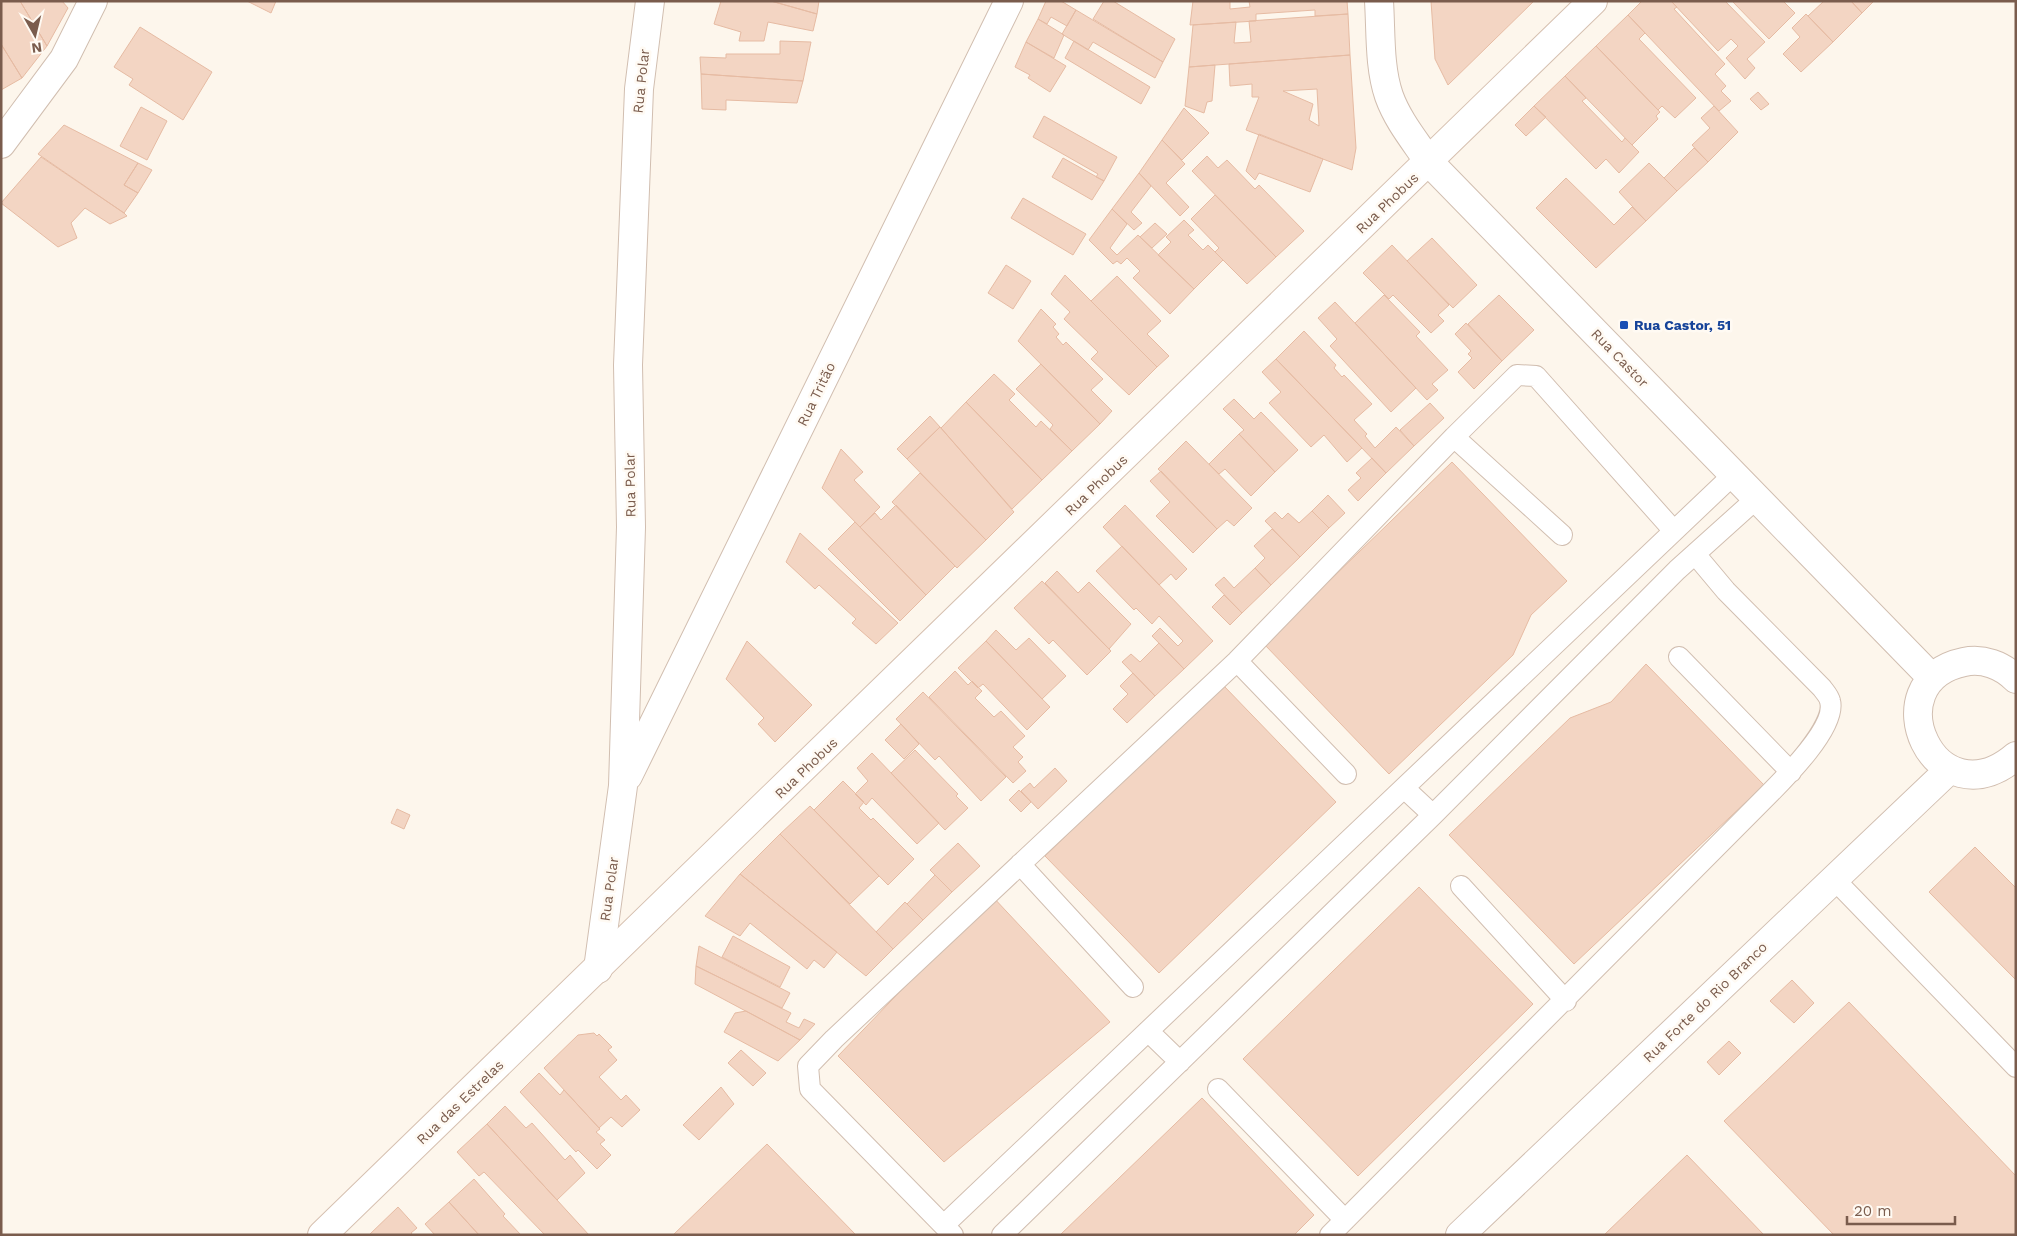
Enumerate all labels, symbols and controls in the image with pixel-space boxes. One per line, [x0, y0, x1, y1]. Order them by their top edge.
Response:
north arrow [10, 10, 60, 60]
text: N [31, 39, 43, 57]
street label: Rua Polar [630, 48, 652, 114]
street label: Rua Phobus [1352, 169, 1422, 237]
place label: Rua Castor, 51 [1634, 317, 1731, 333]
marker: Rua Castor, 51 [1618, 319, 1630, 331]
street label: Rua Castor [1588, 325, 1652, 391]
street label: Rua Tritão [794, 360, 838, 428]
street label: Rua Phobus [1061, 451, 1131, 519]
street label: Rua Polar [621, 452, 639, 518]
street label: Rua Phobus [771, 734, 841, 802]
street label: Rua Polar [597, 855, 621, 922]
street label: Rua Forte do Rio Branco [1640, 939, 1770, 1065]
street label: Rua das Estrelas [413, 1057, 507, 1147]
scale bar [1847, 1194, 1954, 1226]
text: 20 m [1854, 1202, 1892, 1220]

